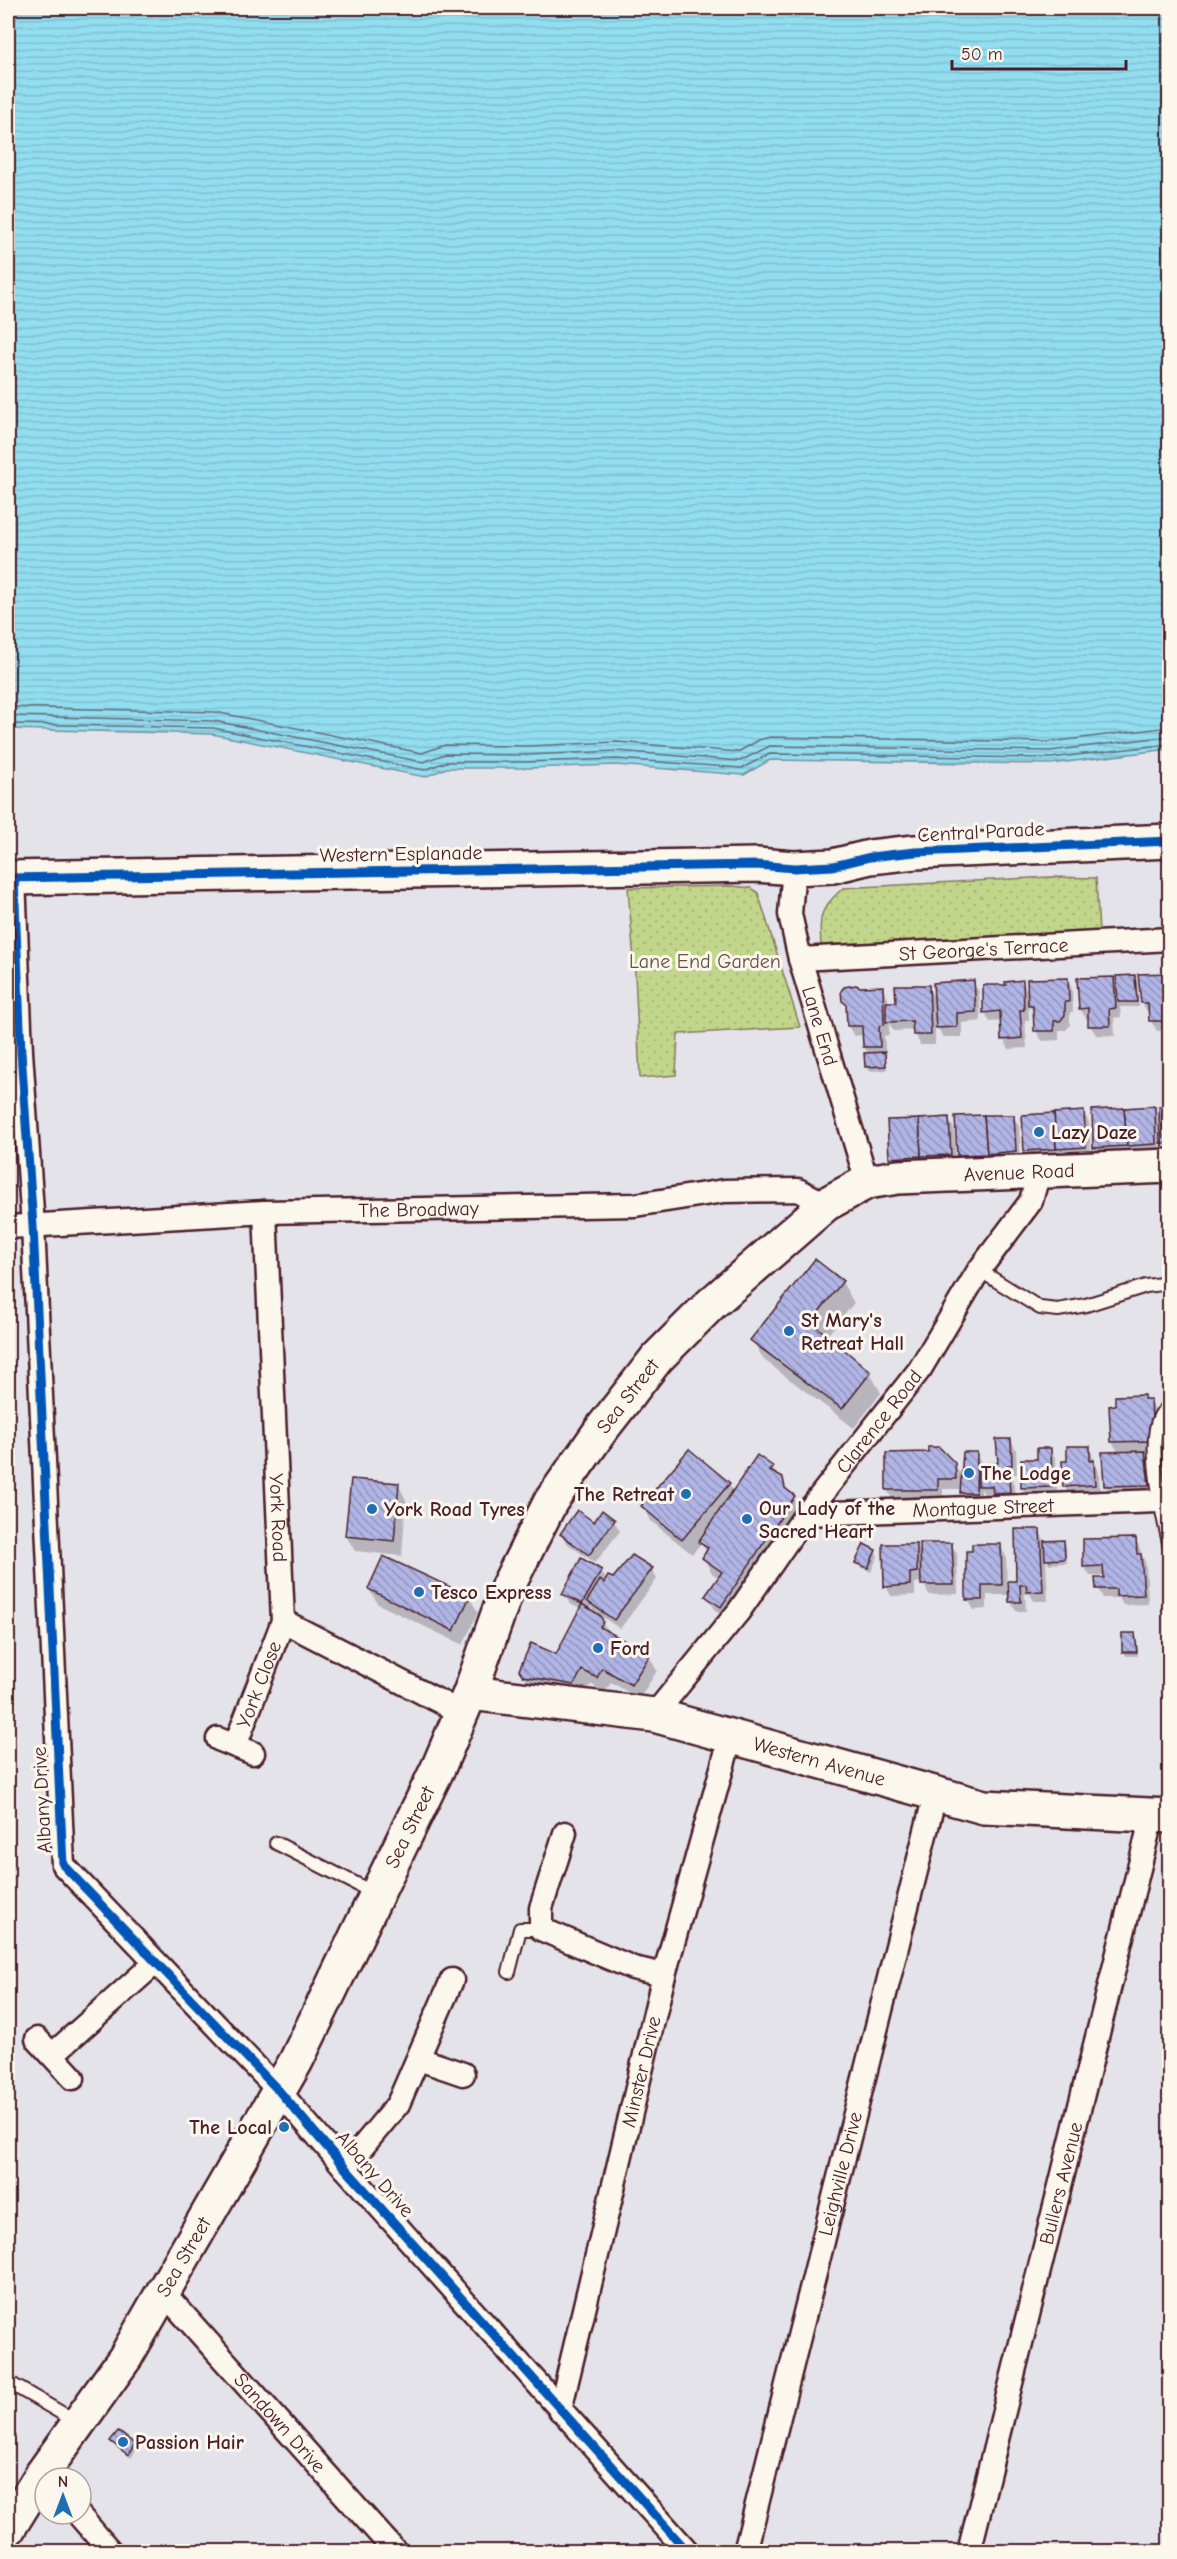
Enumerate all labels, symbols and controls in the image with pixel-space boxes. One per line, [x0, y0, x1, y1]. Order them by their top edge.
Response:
scale bar [952, 33, 1126, 71]
text: 50 m [961, 44, 1003, 65]
street label: Central Parade [917, 817, 1045, 847]
street label: Western Esplanade [319, 841, 483, 867]
street label: St George's Terrace [898, 933, 1069, 965]
park label: Lane End Garden [629, 950, 781, 973]
street label: Lane End [797, 983, 843, 1068]
place label: Lazy Daze [1051, 1121, 1137, 1144]
marker: Lazy Daze [1032, 1125, 1046, 1139]
street label: Avenue Road [963, 1158, 1075, 1186]
street label: The Broadway [358, 1196, 479, 1222]
place label: St Mary's Retreat Hall [801, 1309, 904, 1355]
marker: St Mary's Retreat Hall [782, 1324, 796, 1338]
street label: Sea Street [591, 1353, 664, 1438]
street label: Clarence Road [831, 1365, 927, 1478]
place label: The Lodge [981, 1462, 1071, 1485]
marker: The Lodge [962, 1466, 976, 1480]
street label: York Road [265, 1473, 292, 1563]
place label: The Retreat [574, 1483, 674, 1506]
marker: The Retreat [679, 1487, 693, 1501]
street label: Montague Street [912, 1493, 1055, 1522]
place label: Our Lady of the Sacred Heart [759, 1497, 895, 1543]
place label: York Road Tyres [384, 1498, 525, 1521]
marker: York Road Tyres [365, 1502, 379, 1516]
marker: Our Lady of the Sacred Heart [740, 1512, 754, 1526]
place label: Tesco Express [431, 1581, 551, 1604]
marker: Tesco Express [412, 1585, 426, 1599]
place label: Ford [610, 1637, 650, 1660]
street label: York Close [232, 1638, 286, 1731]
marker: Ford [591, 1641, 605, 1655]
street label: Western Avenue [751, 1732, 888, 1790]
street label: Albany Drive [28, 1746, 56, 1854]
street label: Sea Street [380, 1781, 440, 1872]
street label: Minster Drive [617, 2014, 665, 2129]
street label: Leighville Drive [813, 2109, 867, 2238]
place label: The Local [189, 2116, 272, 2139]
marker: The Local [277, 2120, 291, 2134]
street label: Bullers Avenue [1034, 2120, 1087, 2247]
street label: Albany Drive [331, 2126, 419, 2222]
street label: Sea Street [151, 2212, 216, 2301]
street label: Sandown Drive [229, 2368, 331, 2477]
place label: Passion Hair [135, 2431, 244, 2454]
marker: Passion Hair [116, 2435, 130, 2449]
north arrow [33, 2466, 93, 2526]
text: N [58, 2473, 68, 2491]

